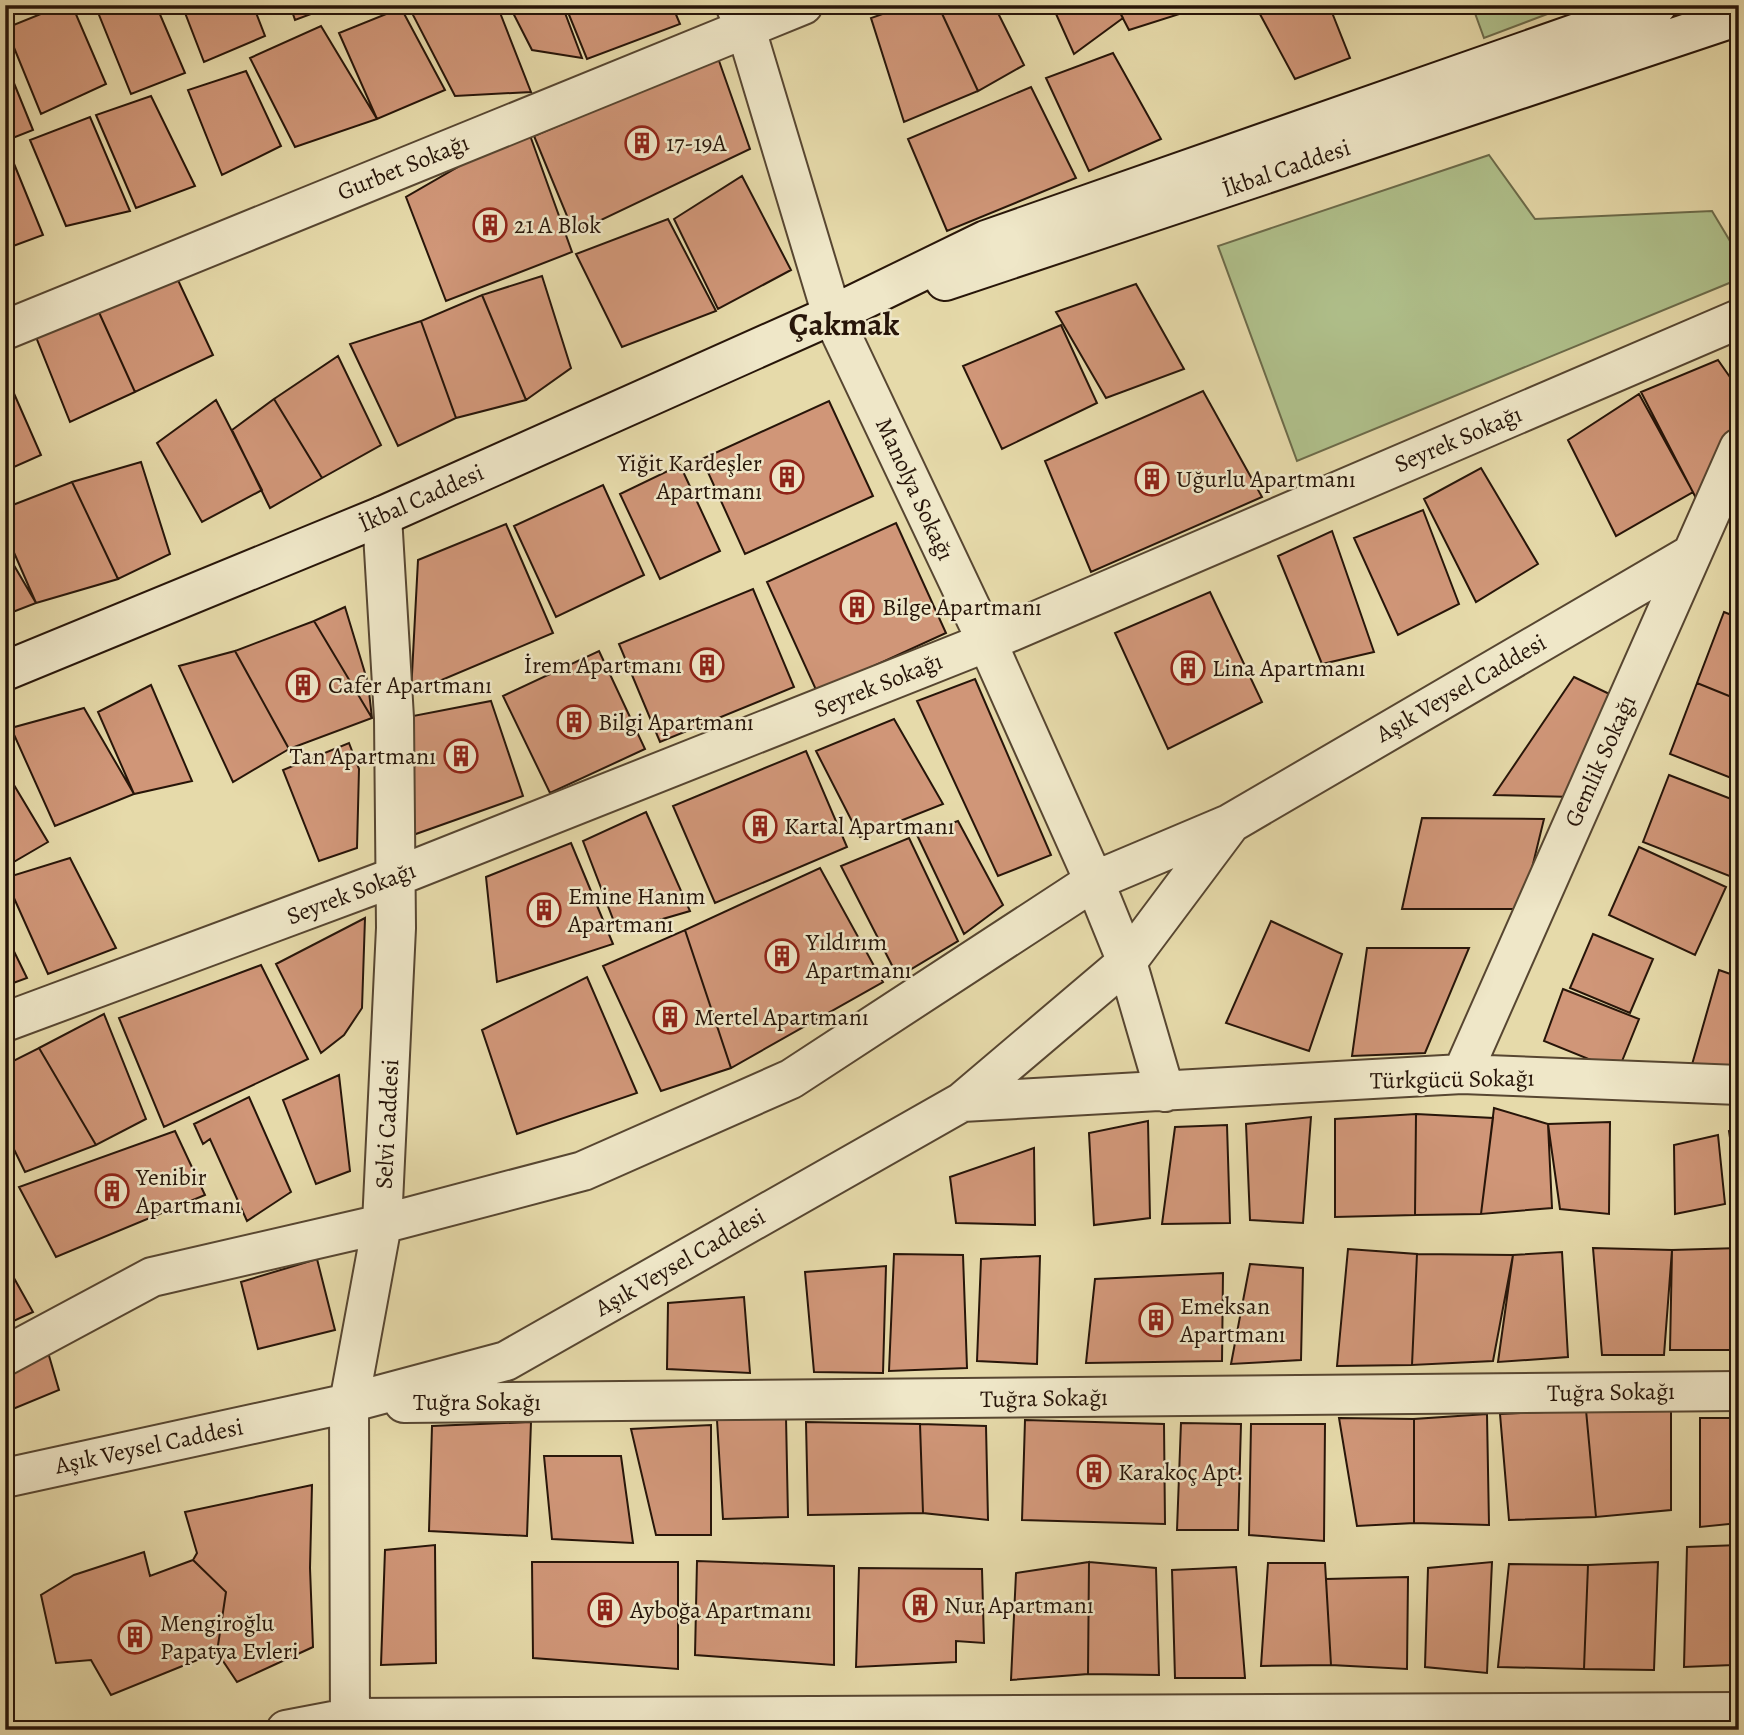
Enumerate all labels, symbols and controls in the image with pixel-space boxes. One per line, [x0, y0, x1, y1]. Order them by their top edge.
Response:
building icon: 17-19A [623, 124, 661, 162]
street label: Gurbet Sokağı [333, 126, 473, 208]
place label: 17-19A [666, 127, 728, 159]
street label: İkbal Caddesi [1218, 131, 1354, 205]
building icon: 21 A Blok [471, 206, 509, 244]
place label: 21 A Blok [514, 209, 601, 241]
district label: Çakmak [789, 302, 900, 346]
street label: Seyrek Sokağı [1389, 398, 1527, 480]
street label: Manolya Sokağı [868, 412, 962, 566]
place label: Yiğit Kardeşler Apartmanı [617, 447, 762, 507]
street label: İkbal Caddesi [353, 456, 489, 540]
building icon: Yiğit Kardeşler Apartmanı [768, 458, 806, 496]
building icon: Uğurlu Apartmanı [1133, 460, 1171, 498]
place label: Uğurlu Apartmanı [1176, 463, 1356, 495]
building icon: Bilge Apartmanı [838, 588, 876, 626]
place label: Bilge Apartmanı [882, 591, 1042, 623]
street label: Aşık Veysel Caddesi [1369, 626, 1552, 750]
street label: Seyrek Sokağı [809, 645, 947, 725]
building icon: İrem Apartmanı [688, 646, 726, 684]
place label: İrem Apartmanı [524, 649, 682, 681]
building icon: Lina Apartmanı [1169, 649, 1207, 687]
place label: Lina Apartmanı [1212, 652, 1366, 684]
building icon: Cafer Apartmanı [284, 666, 322, 704]
place label: Cafer Apartmanı [328, 669, 492, 701]
street label: Gemlik Sokağı [1557, 690, 1643, 832]
building icon: Bilgi Apartmanı [555, 703, 593, 741]
place label: Bilgi Apartmanı [598, 706, 754, 738]
building icon: Tan Apartmanı [442, 737, 480, 775]
place label: Tan Apartmanı [289, 740, 436, 772]
building icon: Kartal Apartmanı [741, 807, 779, 845]
place label: Kartal Apartmanı [784, 810, 955, 842]
street label: Seyrek Sokağı [282, 854, 420, 932]
place label: Emine Hanım Apartmanı [567, 880, 706, 940]
building icon: Emine Hanım Apartmanı [525, 891, 563, 929]
place label: Yıldırım Apartmanı [805, 926, 912, 986]
building icon: Yıldırım Apartmanı [763, 937, 801, 975]
building icon: Mertel Apartmanı [651, 998, 689, 1036]
place label: Mertel Apartmanı [694, 1001, 869, 1033]
street label: Selvi Caddesi [368, 1058, 406, 1190]
street label: Türkgücü Sokağı [1369, 1062, 1535, 1096]
place label: Yenibir Apartmanı [135, 1161, 242, 1221]
building icon: Yenibir Apartmanı [93, 1172, 131, 1210]
street label: Aşık Veysel Caddesi [588, 1200, 771, 1324]
place label: Emeksan Apartmanı [1179, 1290, 1286, 1350]
building icon: Emeksan Apartmanı [1137, 1301, 1175, 1339]
street label: Tuğra Sokağı [1547, 1375, 1675, 1409]
street label: Tuğra Sokağı [980, 1381, 1108, 1415]
street label: Tuğra Sokağı [413, 1386, 541, 1418]
street label: Aşık Veysel Caddesi [51, 1410, 246, 1482]
building icon: Karakoç Apt. [1075, 1453, 1113, 1491]
place label: Karakoç Apt. [1118, 1456, 1244, 1488]
building icon: Nur Apartmanı [901, 1586, 939, 1624]
place label: Nur Apartmanı [944, 1589, 1094, 1621]
building icon: Ayboğa Apartmanı [586, 1591, 624, 1629]
place label: Ayboğa Apartmanı [629, 1594, 812, 1626]
place label: Mengiroğlu Papatya Evleri [160, 1607, 299, 1667]
building icon: Mengiroğlu Papatya Evleri [116, 1618, 154, 1656]

